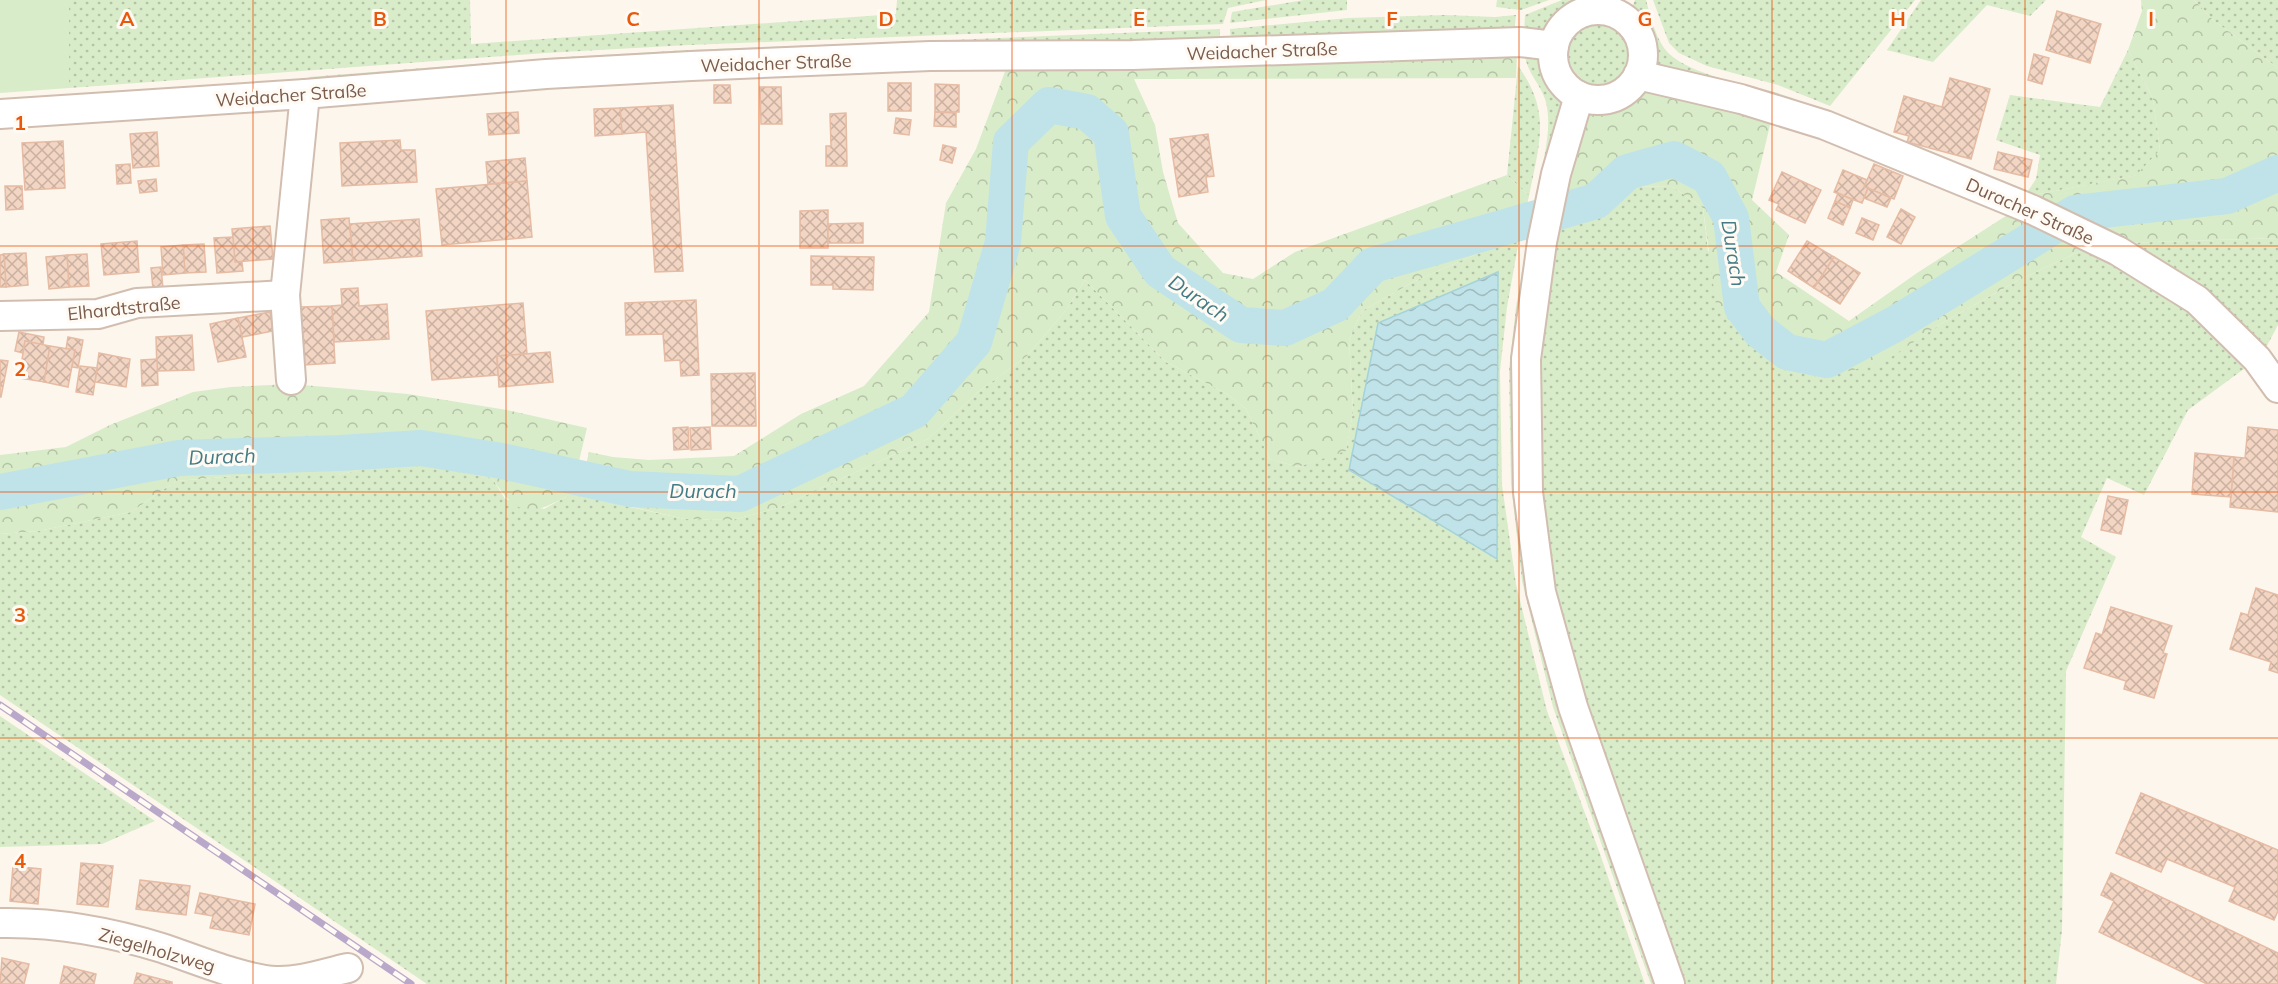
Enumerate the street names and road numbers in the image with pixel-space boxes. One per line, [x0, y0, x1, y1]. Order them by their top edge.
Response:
street label: Weidacher Straße [1186, 37, 1338, 65]
street label: Weidacher Straße [700, 49, 852, 77]
street label: Weidacher Straße [215, 78, 367, 112]
street label: Duracher Straße [1963, 173, 2097, 249]
street label: Elhardtstraße [66, 291, 182, 325]
street label: Ziegelholzweg [96, 922, 218, 978]

